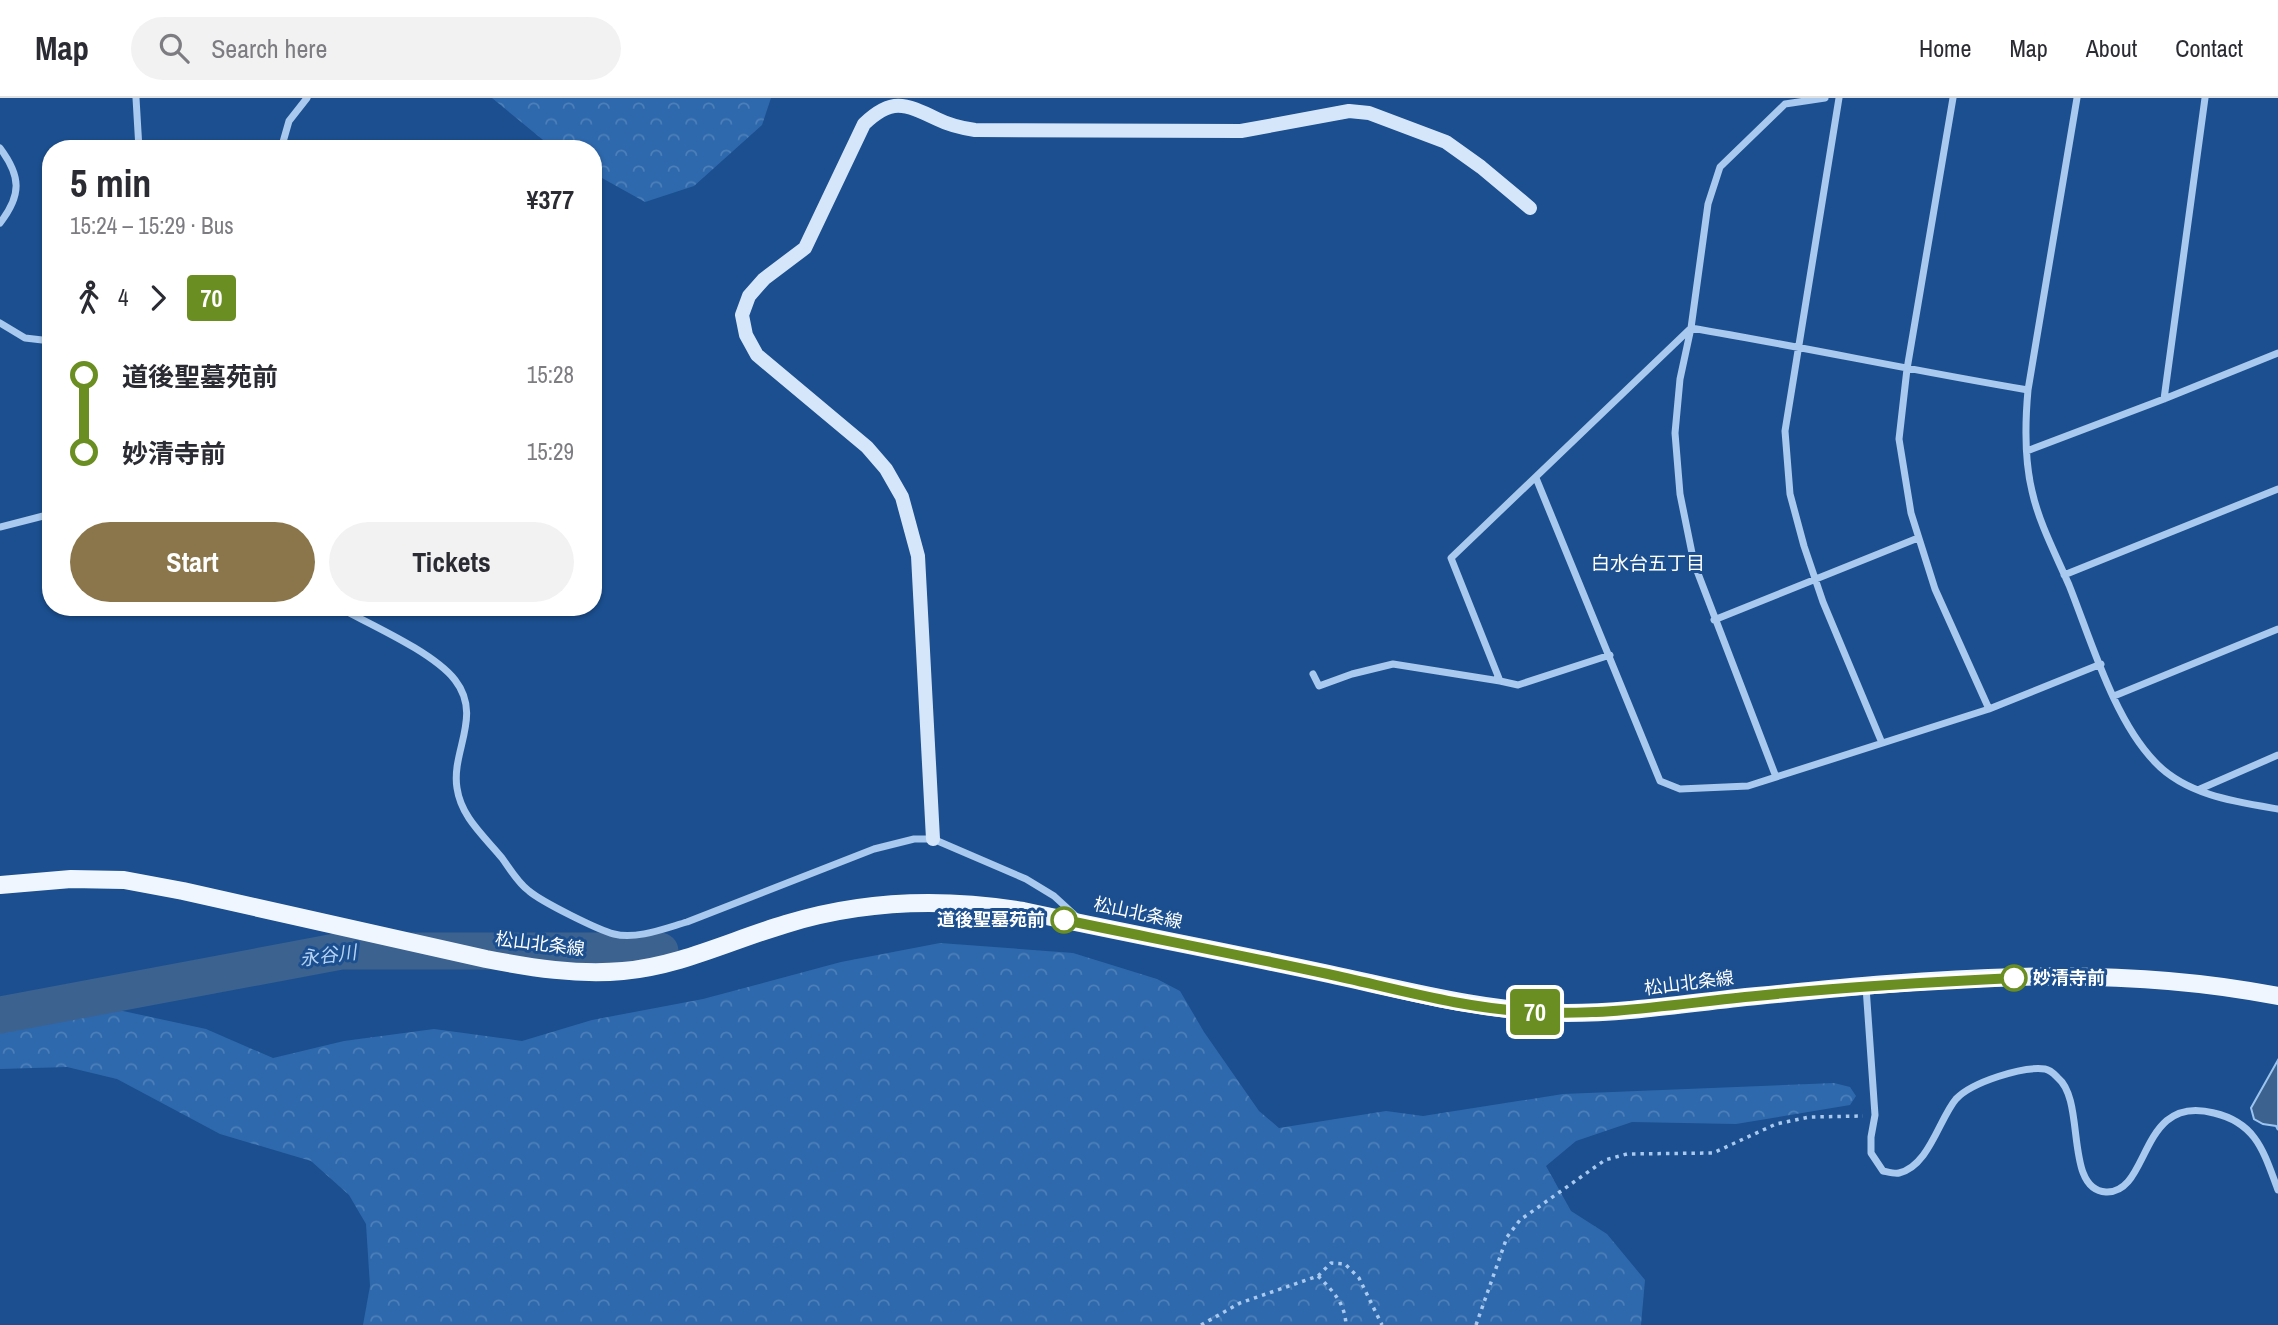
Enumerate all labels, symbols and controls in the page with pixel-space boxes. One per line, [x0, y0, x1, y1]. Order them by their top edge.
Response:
search box [131, 17, 621, 80]
text: Map [35, 26, 89, 70]
icon: search [155, 29, 193, 67]
text: Search here [211, 31, 327, 66]
text: Home [1919, 32, 1971, 64]
text: Map [2009, 32, 2048, 64]
text: About [2086, 32, 2137, 64]
text: Contact [2175, 32, 2243, 64]
text: 5 min [70, 158, 151, 209]
text: ¥377 [527, 182, 574, 217]
text: 15:24 – 15:29 · Bus [70, 210, 234, 241]
icon: walk [70, 279, 108, 317]
icon: forward [139, 279, 177, 317]
text: 4 [118, 282, 129, 313]
text: 70 [201, 282, 222, 314]
text: 道後聖墓苑前 [122, 359, 278, 394]
text: 15:28 [527, 359, 574, 390]
text: 妙清寺前 [122, 436, 226, 471]
text: 15:29 [527, 436, 574, 467]
button: Start [70, 522, 315, 602]
button: Tickets [329, 522, 574, 602]
district label: 白水台五丁目 [1591, 550, 1705, 576]
street label: 松山北条線 [1091, 891, 1185, 934]
place label: 道後聖墓苑前 [937, 907, 1045, 932]
marker: 道後聖墓苑前 [1051, 907, 1077, 933]
street label: 松山北条線 [494, 926, 586, 961]
water label: 永谷川 [298, 938, 360, 971]
street label: 松山北条線 [1643, 965, 1735, 1000]
marker: 妙清寺前 [2001, 965, 2027, 991]
place label: 妙清寺前 [2033, 965, 2105, 990]
line badge: 70 [1504, 989, 1566, 1035]
text: 70 [1524, 996, 1546, 1028]

